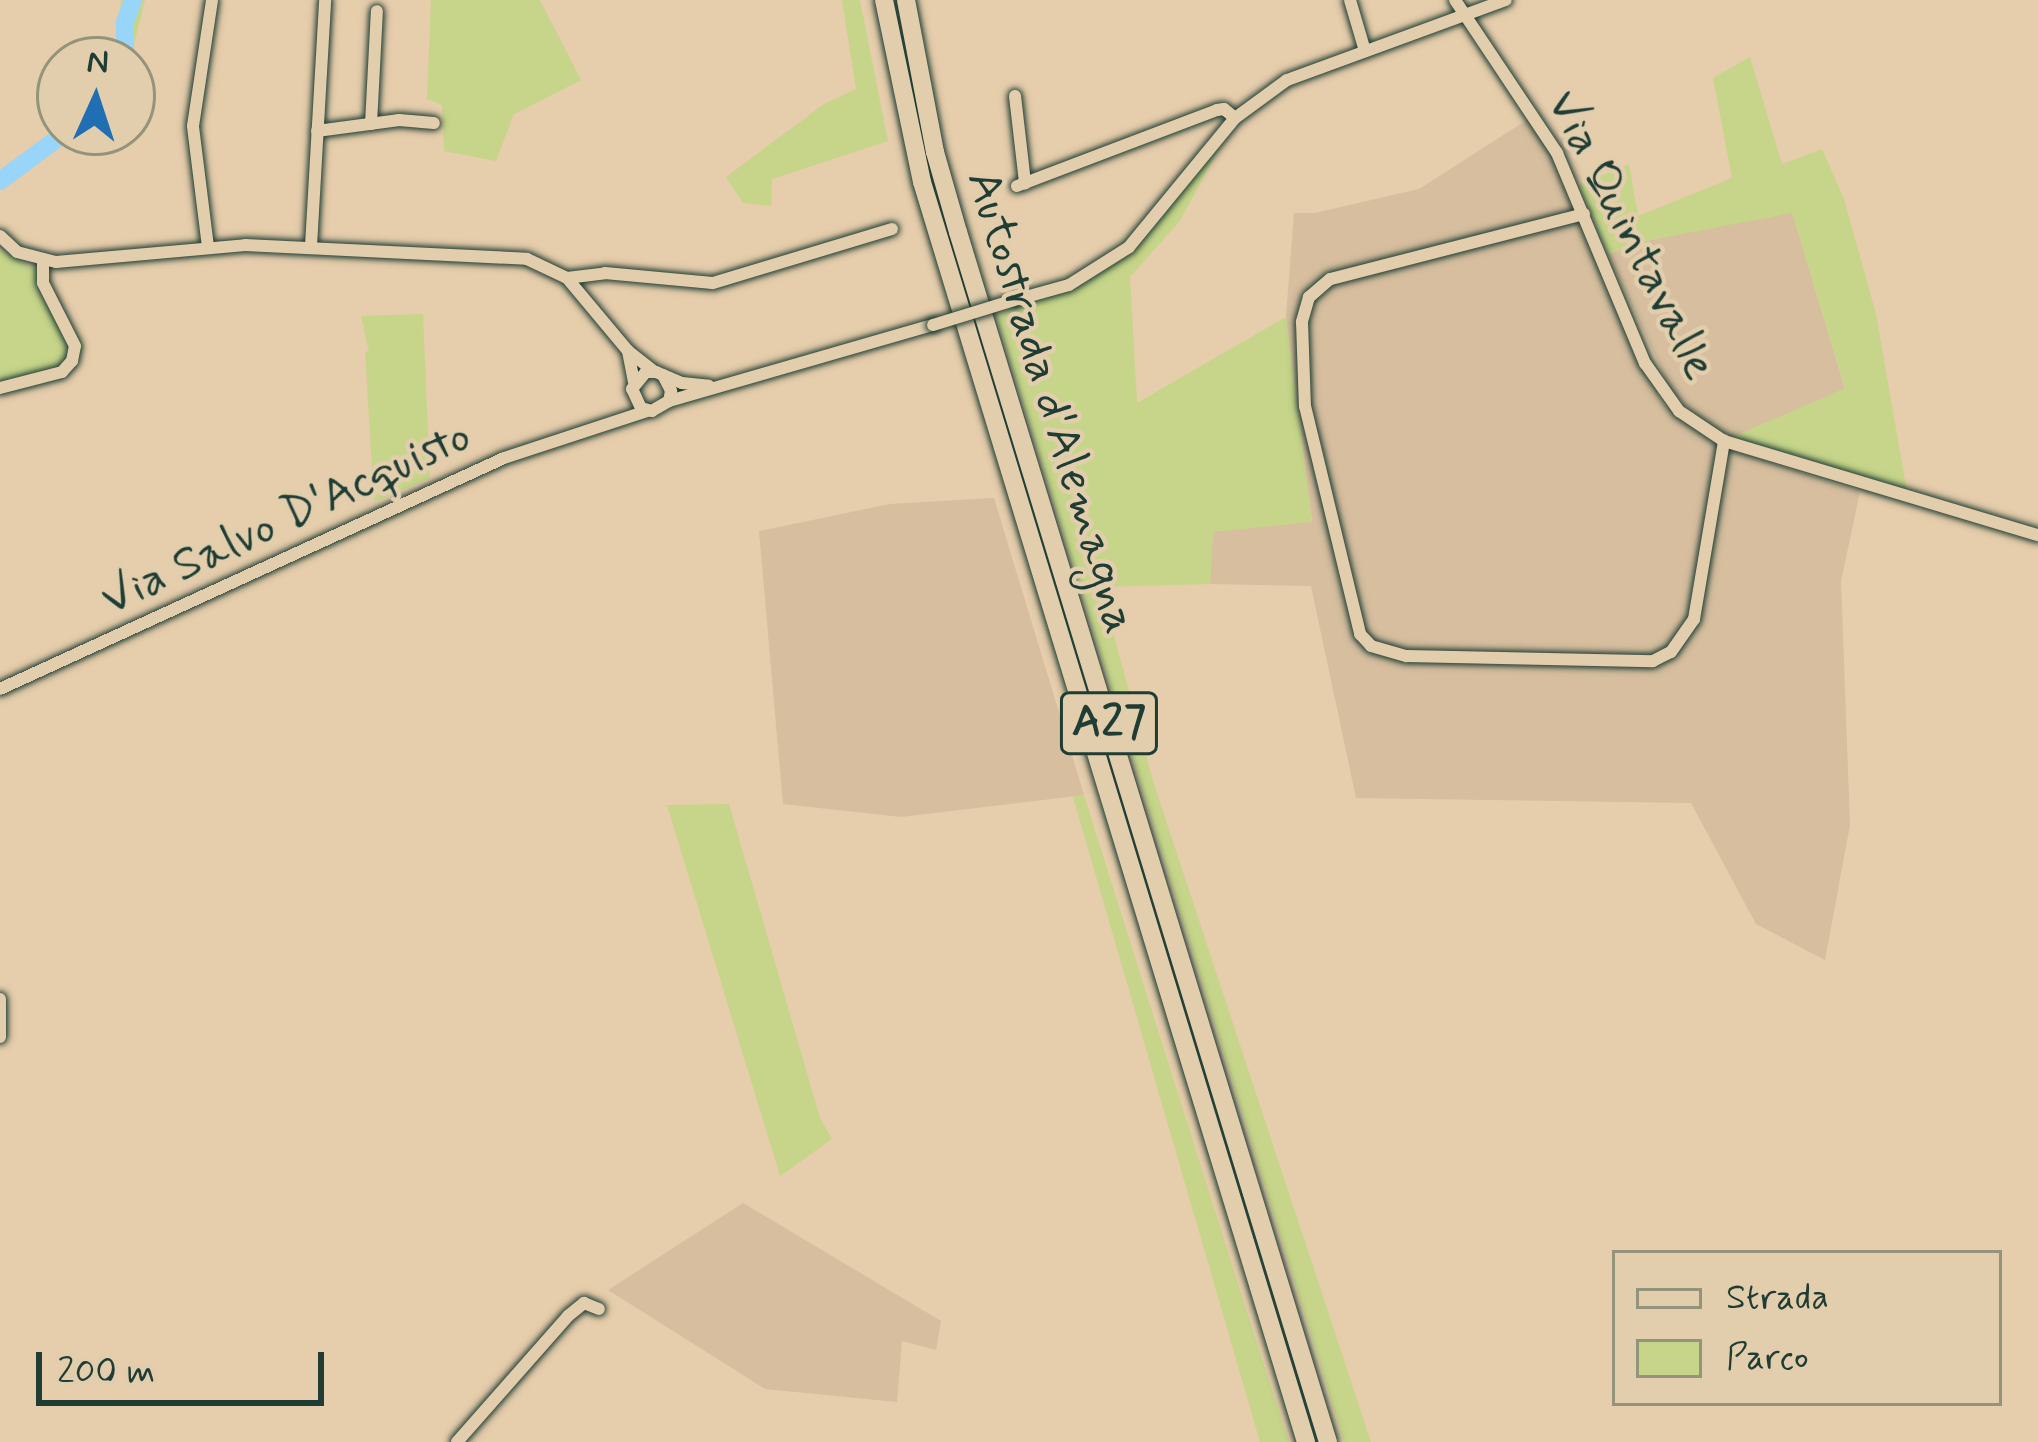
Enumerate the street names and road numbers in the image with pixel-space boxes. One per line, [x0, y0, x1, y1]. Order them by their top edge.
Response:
street label: Via Quintavalle [1533, 81, 1729, 389]
street label: Autostrada d'Alemagna [954, 165, 1148, 639]
street label: Via Salvo D'Acquisto [94, 408, 478, 628]
road number: A27 [1058, 684, 1160, 762]

